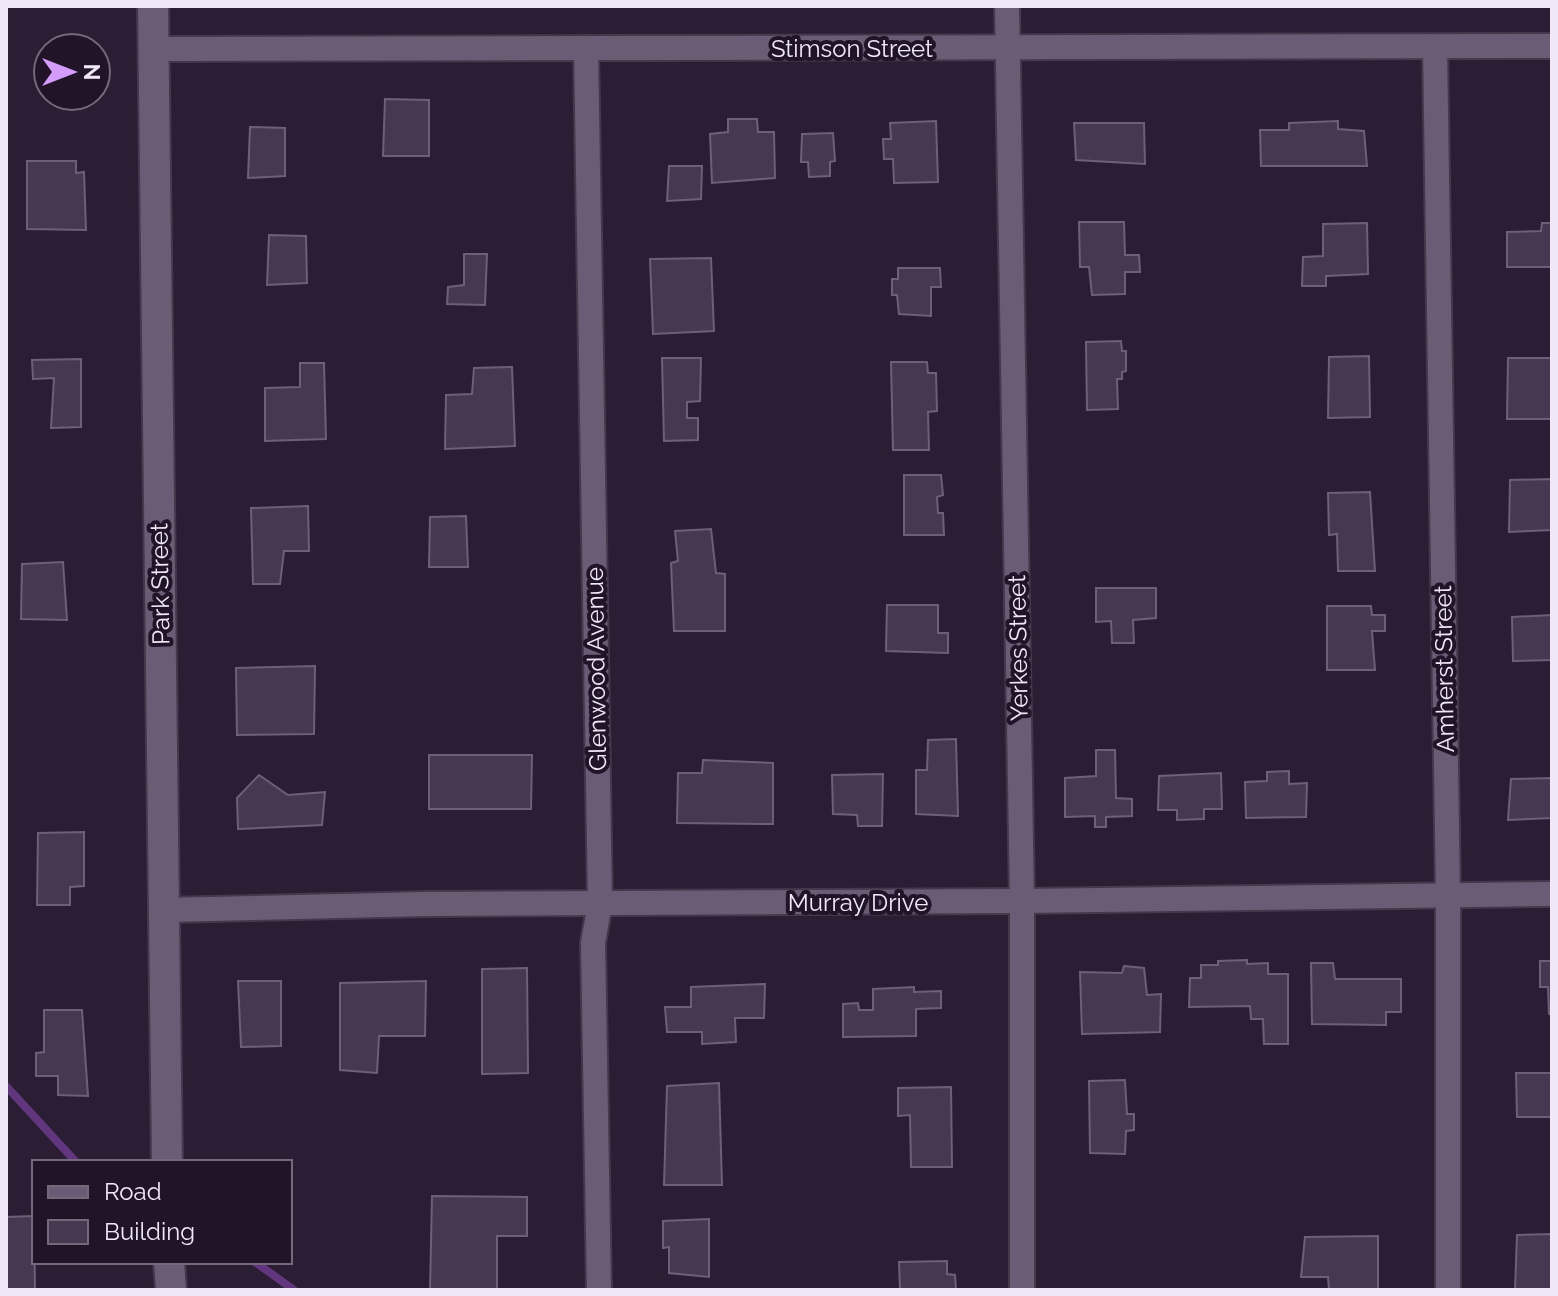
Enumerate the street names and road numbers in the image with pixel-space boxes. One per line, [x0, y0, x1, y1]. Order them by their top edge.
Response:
street label: Stimson Street [771, 34, 933, 63]
street label: Park Street [144, 523, 176, 645]
street label: Glenwood Avenue [580, 567, 612, 771]
street label: Yerkes Street [1002, 575, 1034, 721]
street label: Amherst Street [1428, 585, 1460, 753]
street label: Murray Drive [788, 888, 928, 917]

